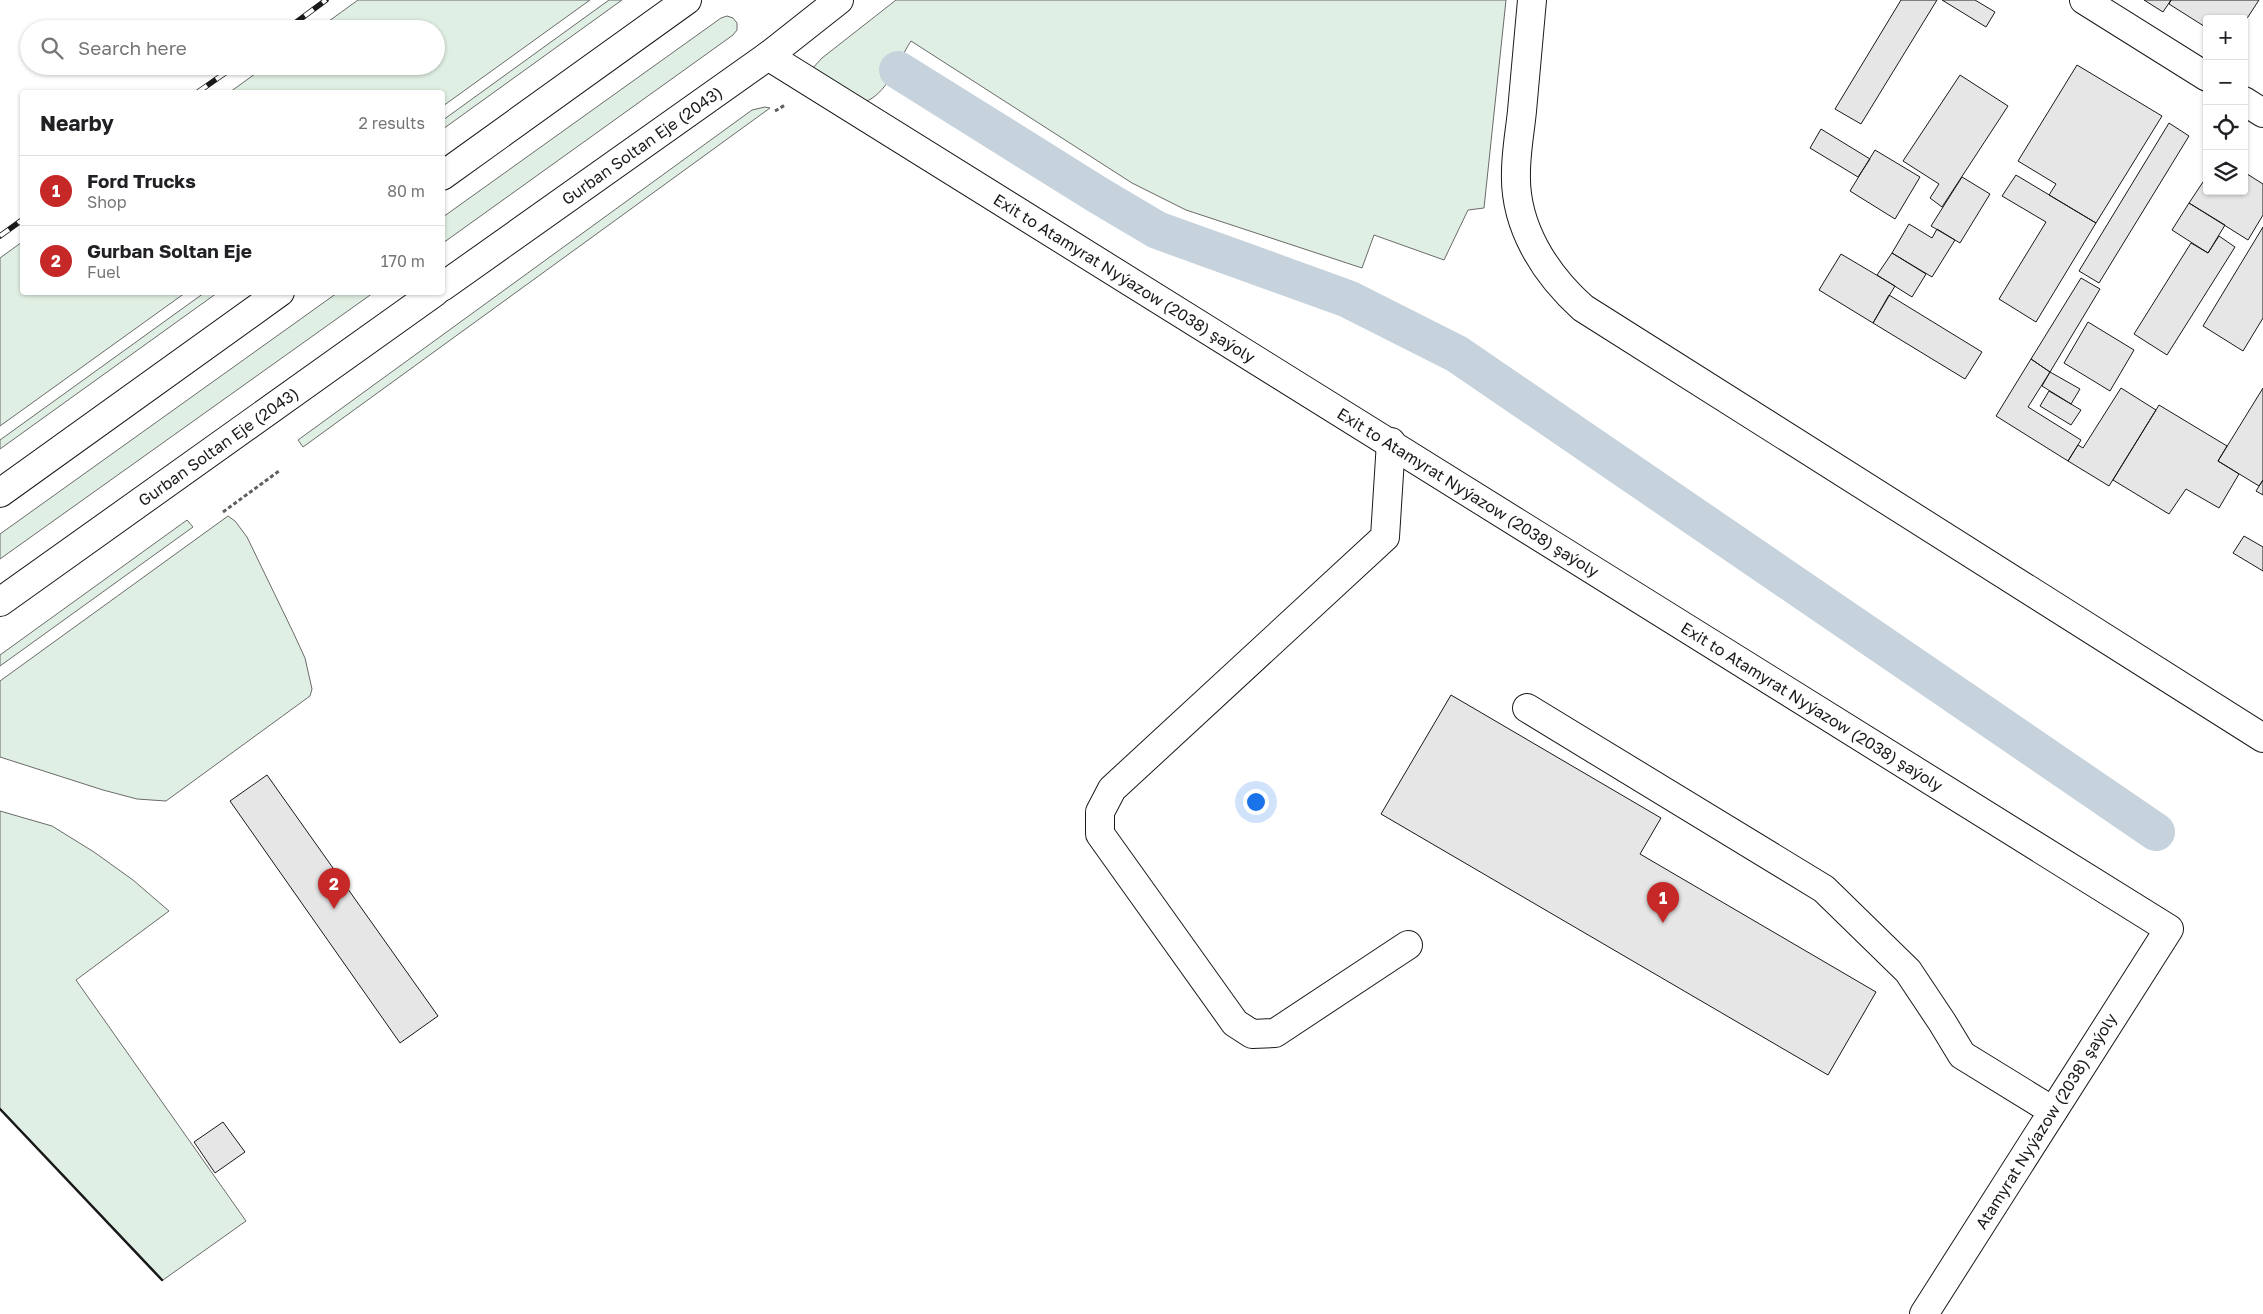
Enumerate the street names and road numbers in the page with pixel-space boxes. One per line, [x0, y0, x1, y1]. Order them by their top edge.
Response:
street label: Gurban Soltan Eje (2043) [558, 82, 726, 209]
street label: Exit to Atamyrat Nyýazow (2038) şaýoly [990, 189, 1259, 367]
street label: Gurban Soltan Eje (2043) [134, 383, 302, 510]
street label: Exit to Atamyrat Nyýazow (2038) şaýoly [1334, 403, 1603, 581]
street label: Exit to Atamyrat Nyýazow (2038) şaýoly [1677, 617, 1947, 796]
street label: Atamyrat Nyýazow (2038) şaýoly [1971, 1009, 2121, 1233]

